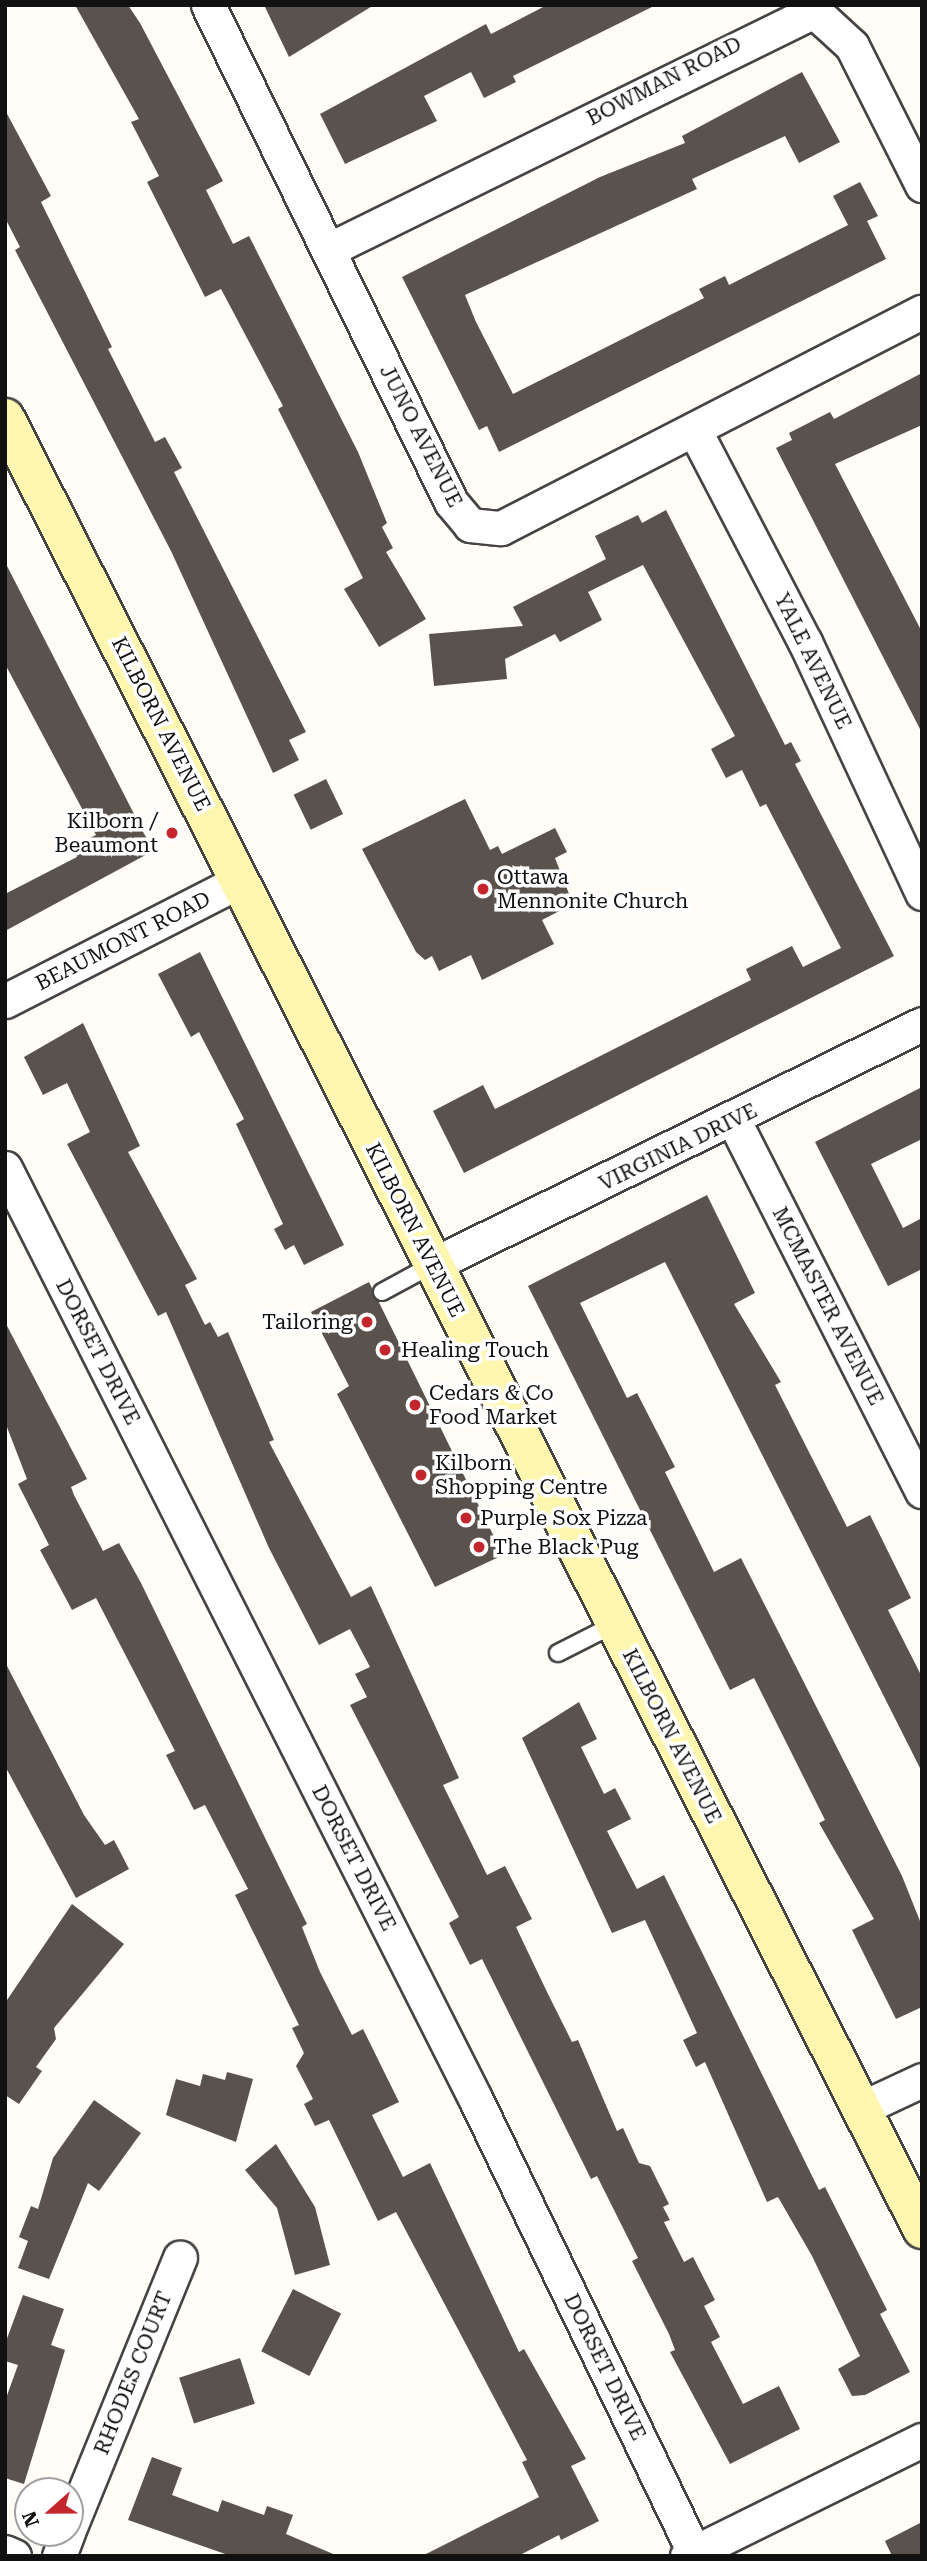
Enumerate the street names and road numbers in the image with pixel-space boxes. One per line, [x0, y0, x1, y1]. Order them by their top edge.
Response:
street label: BOWMAN ROAD [582, 31, 746, 131]
street label: JUNO AVENUE [374, 361, 468, 511]
street label: YALE AVENUE [769, 589, 857, 733]
street label: KILBORN AVENUE [106, 633, 216, 815]
street label: BEAUMONT ROAD [31, 886, 215, 996]
street label: VIRGINIA DRIVE [595, 1098, 761, 1196]
street label: KILBORN AVENUE [360, 1139, 470, 1321]
street label: MCMASTER AVENUE [767, 1203, 889, 1409]
street label: DORSET DRIVE [50, 1275, 146, 1429]
street label: KILBORN AVENUE [617, 1645, 727, 1827]
street label: DORSET DRIVE [306, 1781, 402, 1935]
street label: RHODES COURT [89, 2288, 177, 2458]
street label: DORSET DRIVE [559, 2290, 651, 2444]

